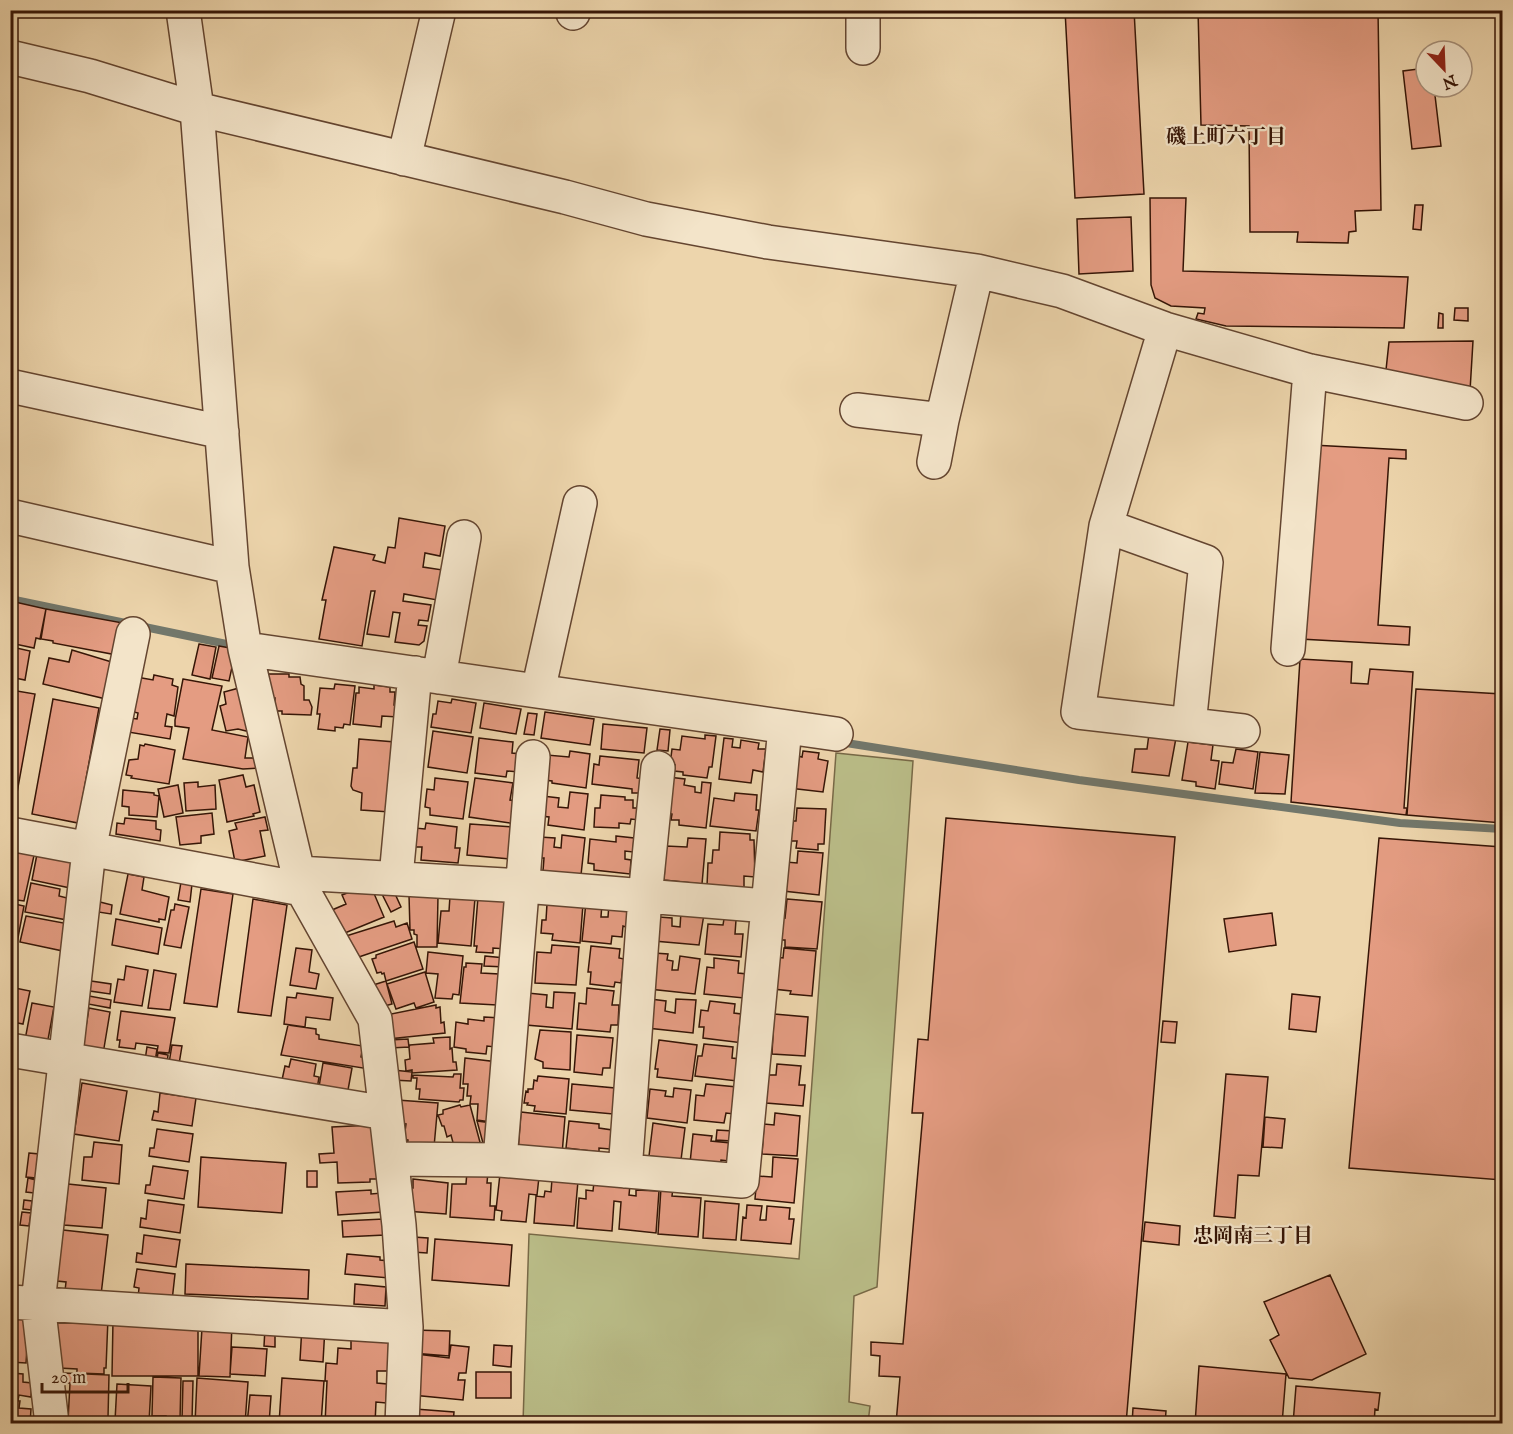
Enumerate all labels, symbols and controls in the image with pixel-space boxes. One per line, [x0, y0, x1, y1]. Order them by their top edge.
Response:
north arrow [1414, 39, 1474, 99]
text: N [1439, 69, 1460, 93]
district label: 磯上町六丁目 [1166, 125, 1286, 150]
district label: 忠岡南三丁目 [1193, 1224, 1313, 1249]
scale bar [42, 1356, 128, 1394]
text: 20 m [51, 1367, 86, 1390]

